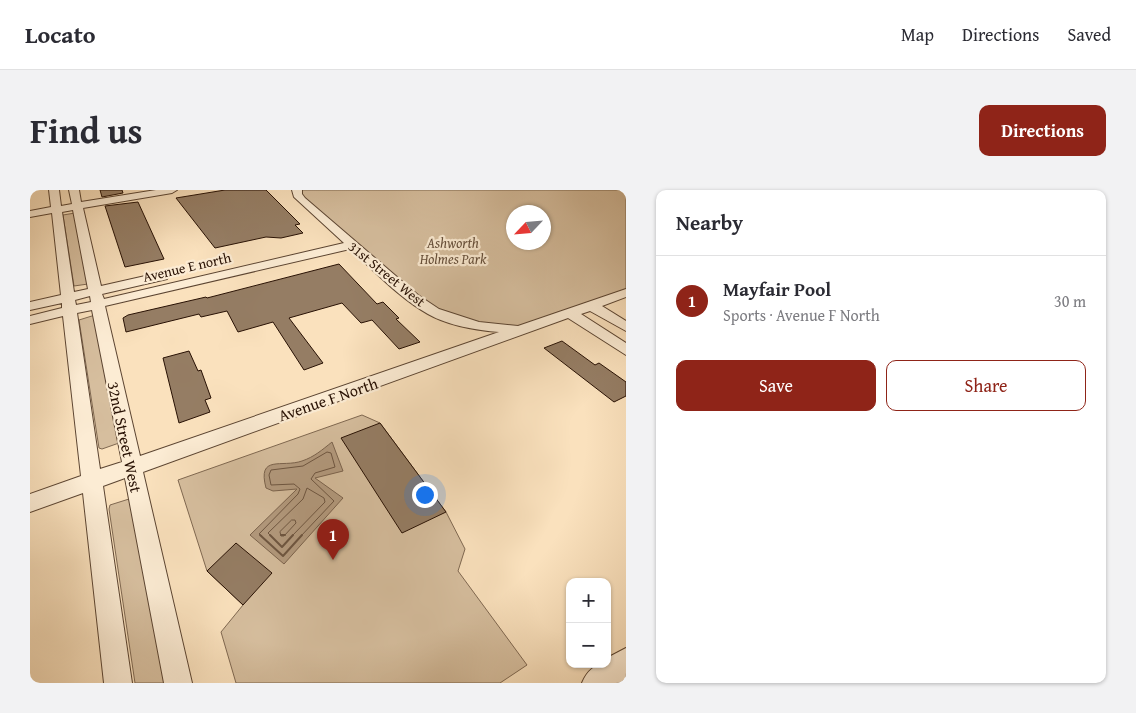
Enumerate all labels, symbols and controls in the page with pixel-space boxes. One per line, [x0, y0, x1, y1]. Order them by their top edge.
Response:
text: Locato [25, 17, 96, 52]
text: Map [901, 21, 934, 48]
text: Directions [962, 21, 1039, 48]
text: Saved [1067, 21, 1111, 48]
text: Find us [30, 105, 143, 156]
button: Directions [979, 105, 1106, 156]
north arrow [506, 205, 551, 250]
text: Nearby [676, 207, 743, 238]
park label: Ashworth Holmes Park [419, 233, 487, 269]
street label: 31st Street West [344, 237, 430, 311]
street label: Avenue E north [141, 247, 233, 287]
text: Mayfair Pool [723, 275, 831, 303]
text: 1 [688, 289, 696, 313]
text: 30 m [1054, 289, 1086, 313]
text: Sports · Avenue F North [723, 303, 880, 327]
button: Save [676, 360, 876, 411]
button: Share [886, 360, 1086, 411]
street label: Avenue F North [275, 371, 381, 427]
street label: 32nd Street West [102, 379, 149, 495]
your location [412, 482, 438, 508]
pin: 1 [317, 519, 349, 560]
map controls [566, 578, 611, 668]
button: + [566, 578, 611, 623]
button: − [566, 623, 611, 668]

